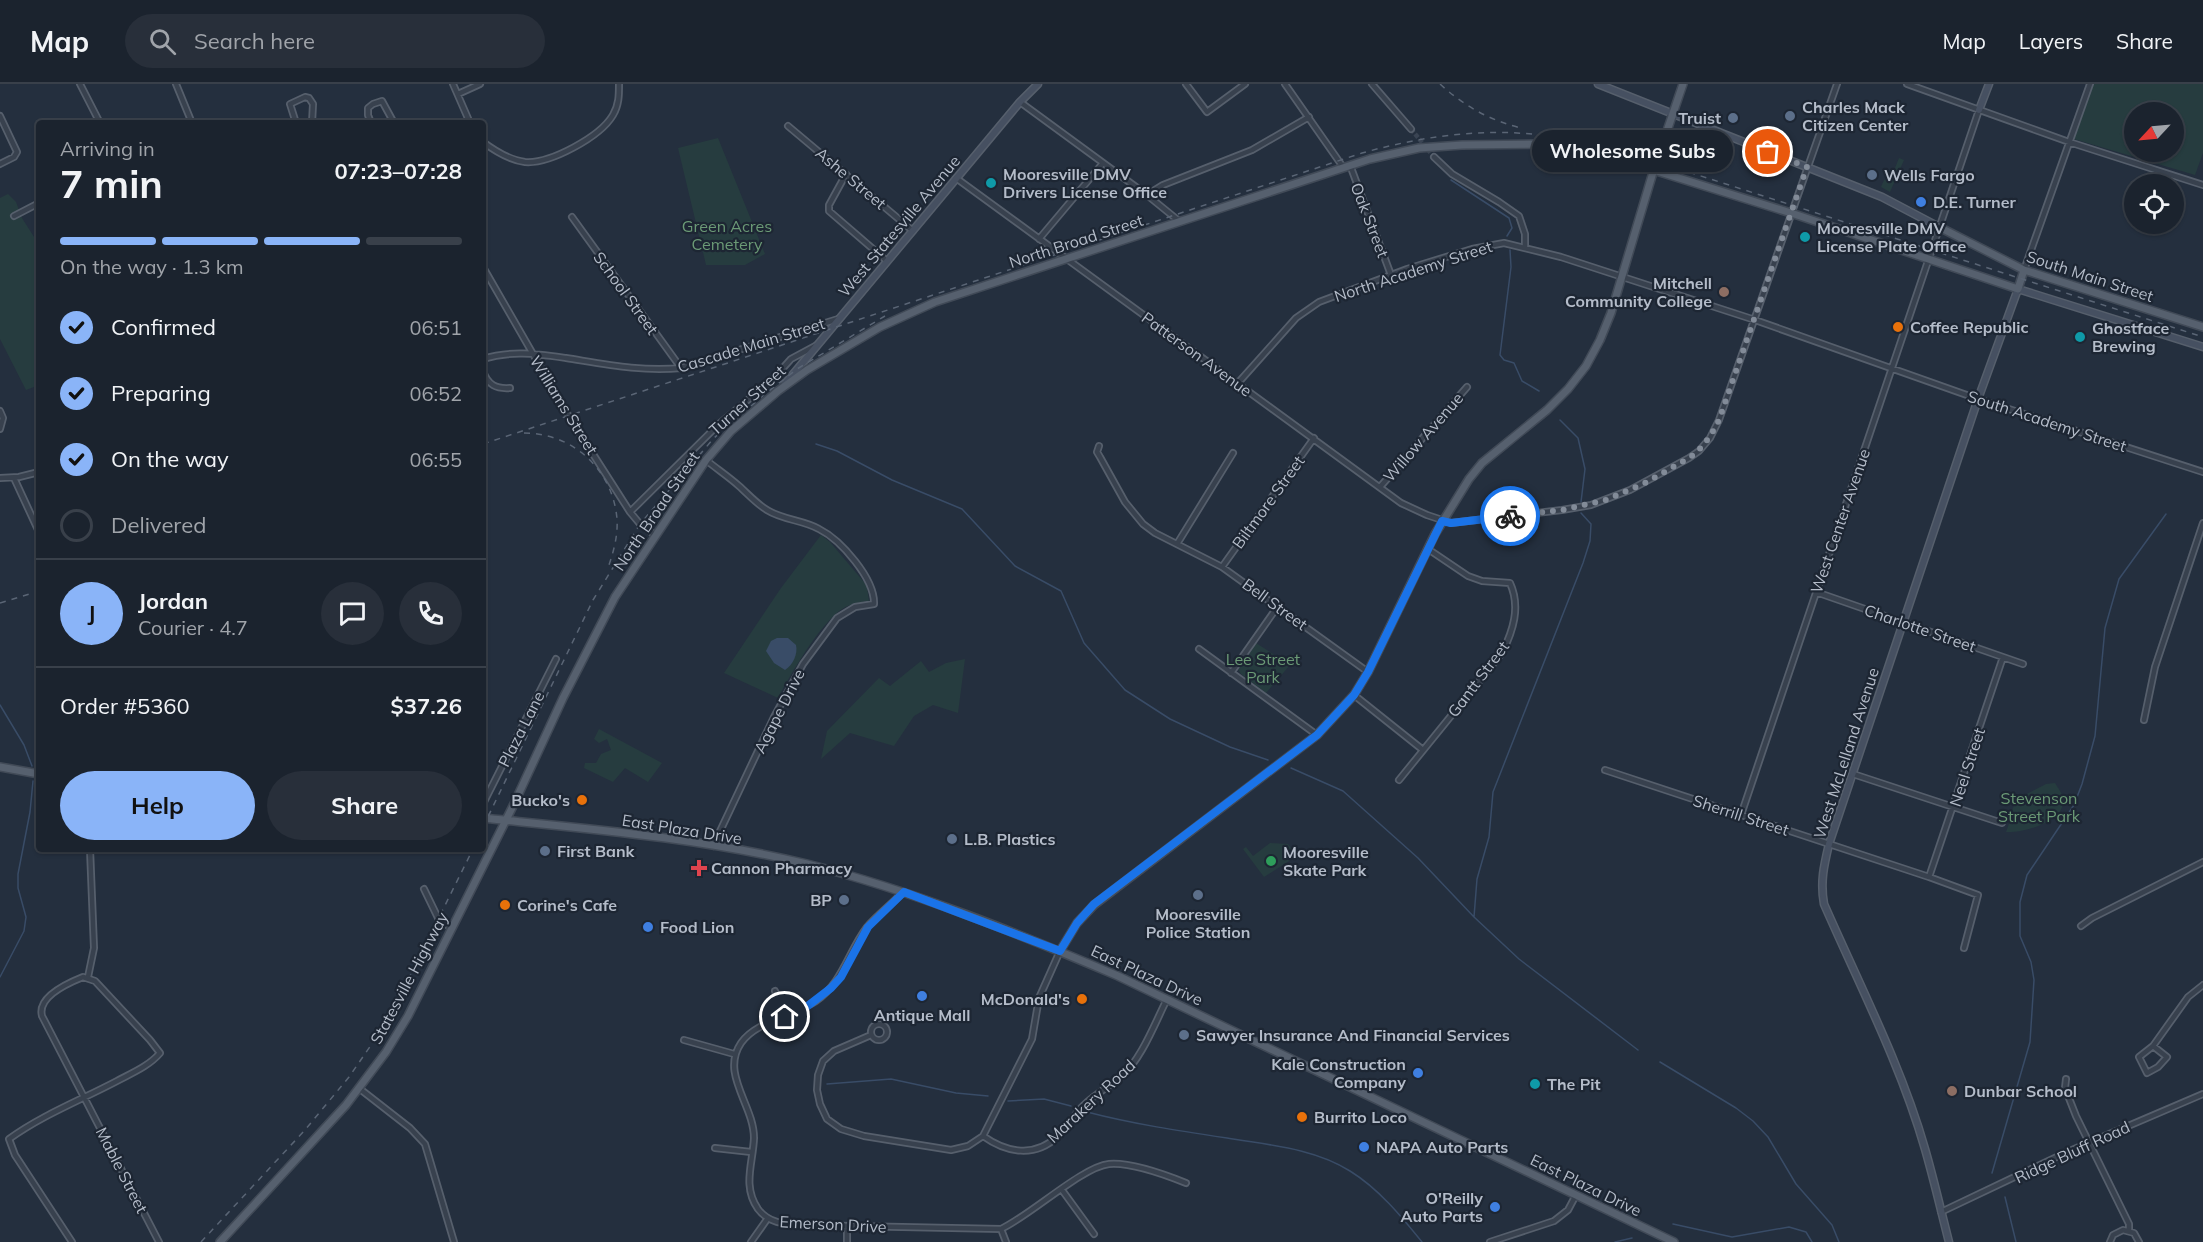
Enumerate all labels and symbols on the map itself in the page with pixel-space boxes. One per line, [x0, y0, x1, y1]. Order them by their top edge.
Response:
place label: Charles Mack Citizen Center [1802, 97, 1909, 135]
north arrow [2124, 102, 2184, 162]
place label: Truist [1678, 108, 1721, 128]
marker: Charles Mack Citizen Center [1783, 109, 1797, 123]
marker: Truist [1726, 111, 1740, 125]
pin [1742, 126, 1793, 177]
callout: Wholesome Subs [1531, 131, 1732, 173]
street label: Ashe Street [812, 143, 891, 214]
street label: West Statesville Avenue [834, 151, 964, 301]
place label: Mooresville DMV Drivers License Office [1003, 164, 1167, 202]
place label: Wells Fargo [1884, 165, 1975, 185]
marker: Wells Fargo [1865, 168, 1879, 182]
marker: Mooresville DMV Drivers License Office [984, 176, 998, 190]
street label: Oak Street [1347, 180, 1394, 261]
place label: D.E. Turner [1933, 192, 2017, 212]
marker: D.E. Turner [1914, 195, 1928, 209]
street label: North Broad Street [1006, 210, 1146, 272]
park label: Green Acres Cemetery [682, 216, 772, 254]
place label: Mooresville DMV License Plate Office [1817, 218, 1967, 256]
marker: Mooresville DMV License Plate Office [1798, 230, 1812, 244]
street label: North Academy Street [1332, 236, 1495, 306]
street label: South Main Street [2024, 246, 2156, 306]
street label: School Street [589, 248, 663, 339]
place label: Mitchell Community College [1565, 273, 1712, 311]
marker: Mitchell Community College [1717, 285, 1731, 299]
street label: Patterson Avenue [1138, 307, 1256, 401]
street label: Cascade Main Street [675, 313, 828, 377]
place label: Coffee Republic [1910, 317, 2029, 337]
place label: Ghostface Brewing [2092, 318, 2170, 356]
marker: Coffee Republic [1891, 320, 1905, 334]
marker: Ghostface Brewing [2073, 330, 2087, 344]
street label: Williams Street [526, 352, 603, 459]
street label: Turner Street [705, 360, 790, 440]
street label: South Academy Street [1965, 386, 2129, 456]
street label: Willow Avenue [1379, 388, 1467, 486]
street label: West Center Avenue [1806, 446, 1874, 596]
street label: North Broad Street [609, 447, 704, 575]
street label: Biltmore Street [1228, 451, 1309, 552]
courier [1480, 486, 1540, 546]
street label: Bell Street [1239, 574, 1312, 635]
street label: Charlotte Street [1862, 600, 1979, 657]
street label: Gantt Street [1443, 637, 1513, 721]
park label: Lee Street Park [1226, 649, 1301, 687]
street label: Agape Drive [749, 665, 809, 757]
street label: West McLelland Avenue [1809, 665, 1883, 841]
street label: Plaza Lane [493, 688, 549, 770]
street label: Neel Street [1945, 725, 1989, 809]
park label: Stevenson Street Park [1998, 788, 2081, 826]
place label: Bucko's [511, 790, 570, 810]
street label: Sherrill Street [1691, 790, 1792, 840]
marker: Bucko's [575, 793, 589, 807]
street label: East Plaza Drive [621, 810, 743, 848]
place label: L.B. Plastics [964, 829, 1055, 849]
marker: L.B. Plastics [945, 832, 959, 846]
place label: First Bank [557, 841, 636, 861]
place label: Mooresville Skate Park [1283, 842, 1369, 880]
marker: First Bank [538, 844, 552, 858]
marker: Mooresville Skate Park [1264, 854, 1278, 868]
place label: Cannon Pharmacy [711, 858, 852, 878]
marker: Cannon Pharmacy [692, 861, 706, 875]
marker: Mooresville Police Station [1191, 888, 1205, 902]
place label: BP [810, 890, 832, 910]
marker: BP [837, 893, 851, 907]
place label: Corine's Cafe [517, 895, 617, 915]
marker: Corine's Cafe [498, 898, 512, 912]
place label: Mooresville Police Station [1146, 904, 1250, 942]
street label: Statesville Highway [366, 908, 453, 1047]
place label: Food Lion [660, 917, 734, 937]
marker: Food Lion [641, 920, 655, 934]
street label: East Plaza Drive [1088, 940, 1206, 1010]
marker: Antique Mall [915, 989, 929, 1003]
place label: McDonald's [981, 989, 1070, 1009]
pin [759, 991, 810, 1042]
marker: McDonald's [1075, 992, 1089, 1006]
place label: Antique Mall [874, 1005, 970, 1025]
place label: Sawyer Insurance And Financial Services [1196, 1025, 1510, 1045]
marker: Sawyer Insurance And Financial Services [1177, 1028, 1191, 1042]
place label: Kale Construction Company [1271, 1054, 1406, 1092]
street label: Marakery Road [1043, 1055, 1139, 1147]
marker: Kale Construction Company [1411, 1066, 1425, 1080]
place label: The Pit [1547, 1074, 1601, 1094]
marker: The Pit [1528, 1077, 1542, 1091]
place label: Dunbar School [1964, 1081, 2077, 1101]
marker: Dunbar School [1945, 1084, 1959, 1098]
place label: Burrito Loco [1314, 1107, 1407, 1127]
marker: Burrito Loco [1295, 1110, 1309, 1124]
street label: Ridge Bluff Road [2011, 1117, 2133, 1187]
street label: Mable Street [92, 1124, 152, 1217]
place label: NAPA Auto Parts [1376, 1137, 1508, 1157]
marker: NAPA Auto Parts [1357, 1140, 1371, 1154]
street label: East Plaza Drive [1527, 1149, 1645, 1221]
place label: O'Reilly Auto Parts [1401, 1188, 1483, 1226]
marker: O'Reilly Auto Parts [1488, 1200, 1502, 1214]
street label: Emerson Drive [779, 1211, 887, 1237]

